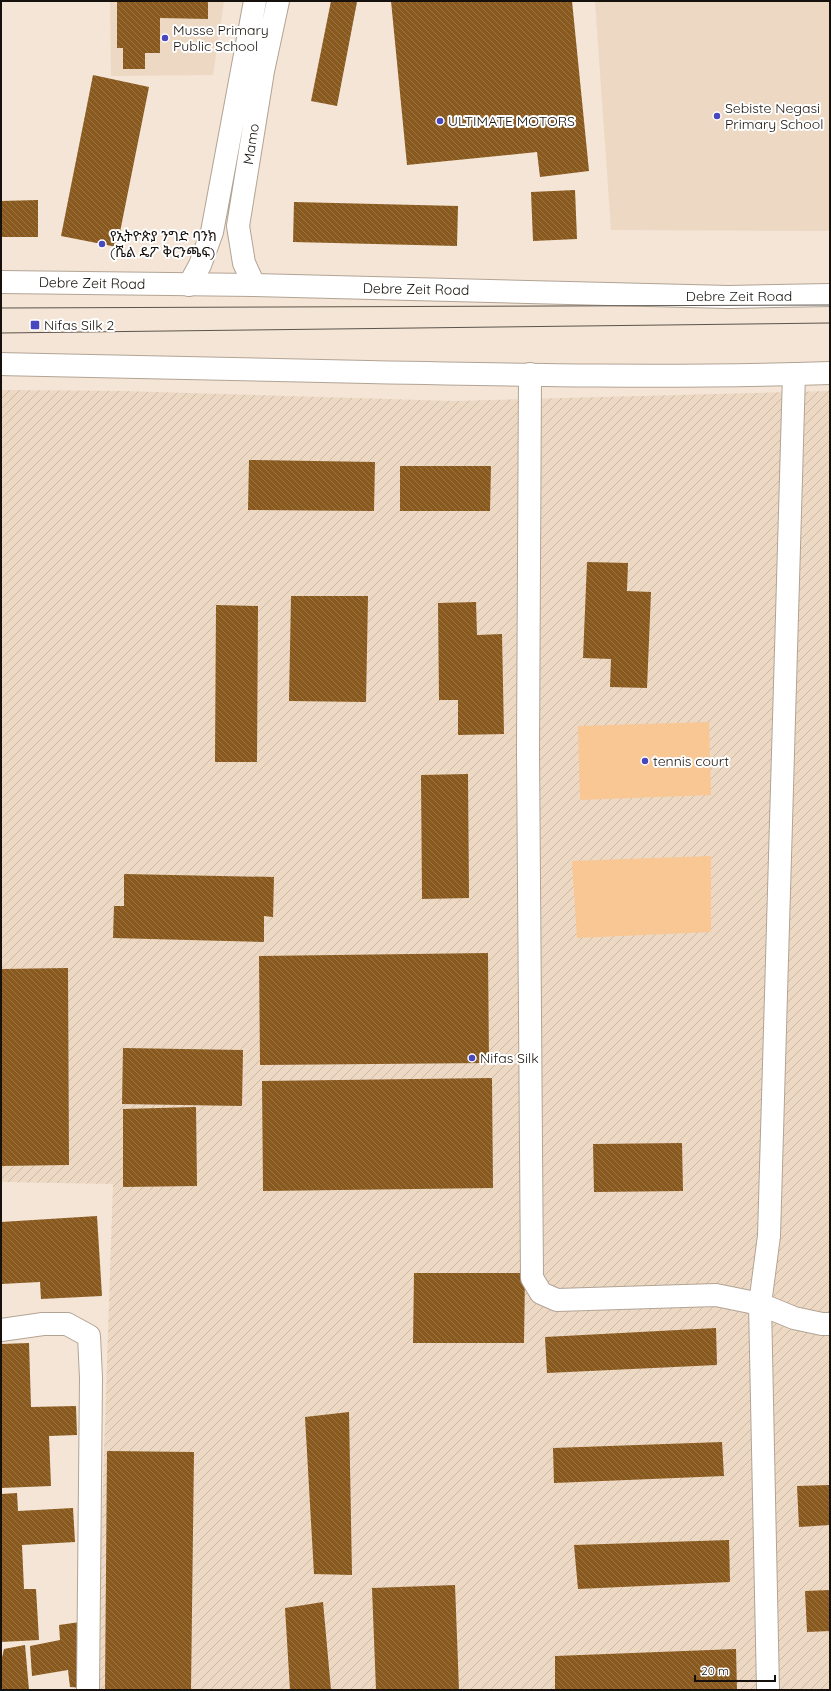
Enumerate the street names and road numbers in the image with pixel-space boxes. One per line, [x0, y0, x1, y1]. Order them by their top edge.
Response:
street label: Mamo [239, 122, 263, 166]
street label: Debre Zeit Road [39, 273, 145, 293]
street label: Debre Zeit Road [363, 279, 469, 299]
street label: Debre Zeit Road [686, 287, 792, 305]

